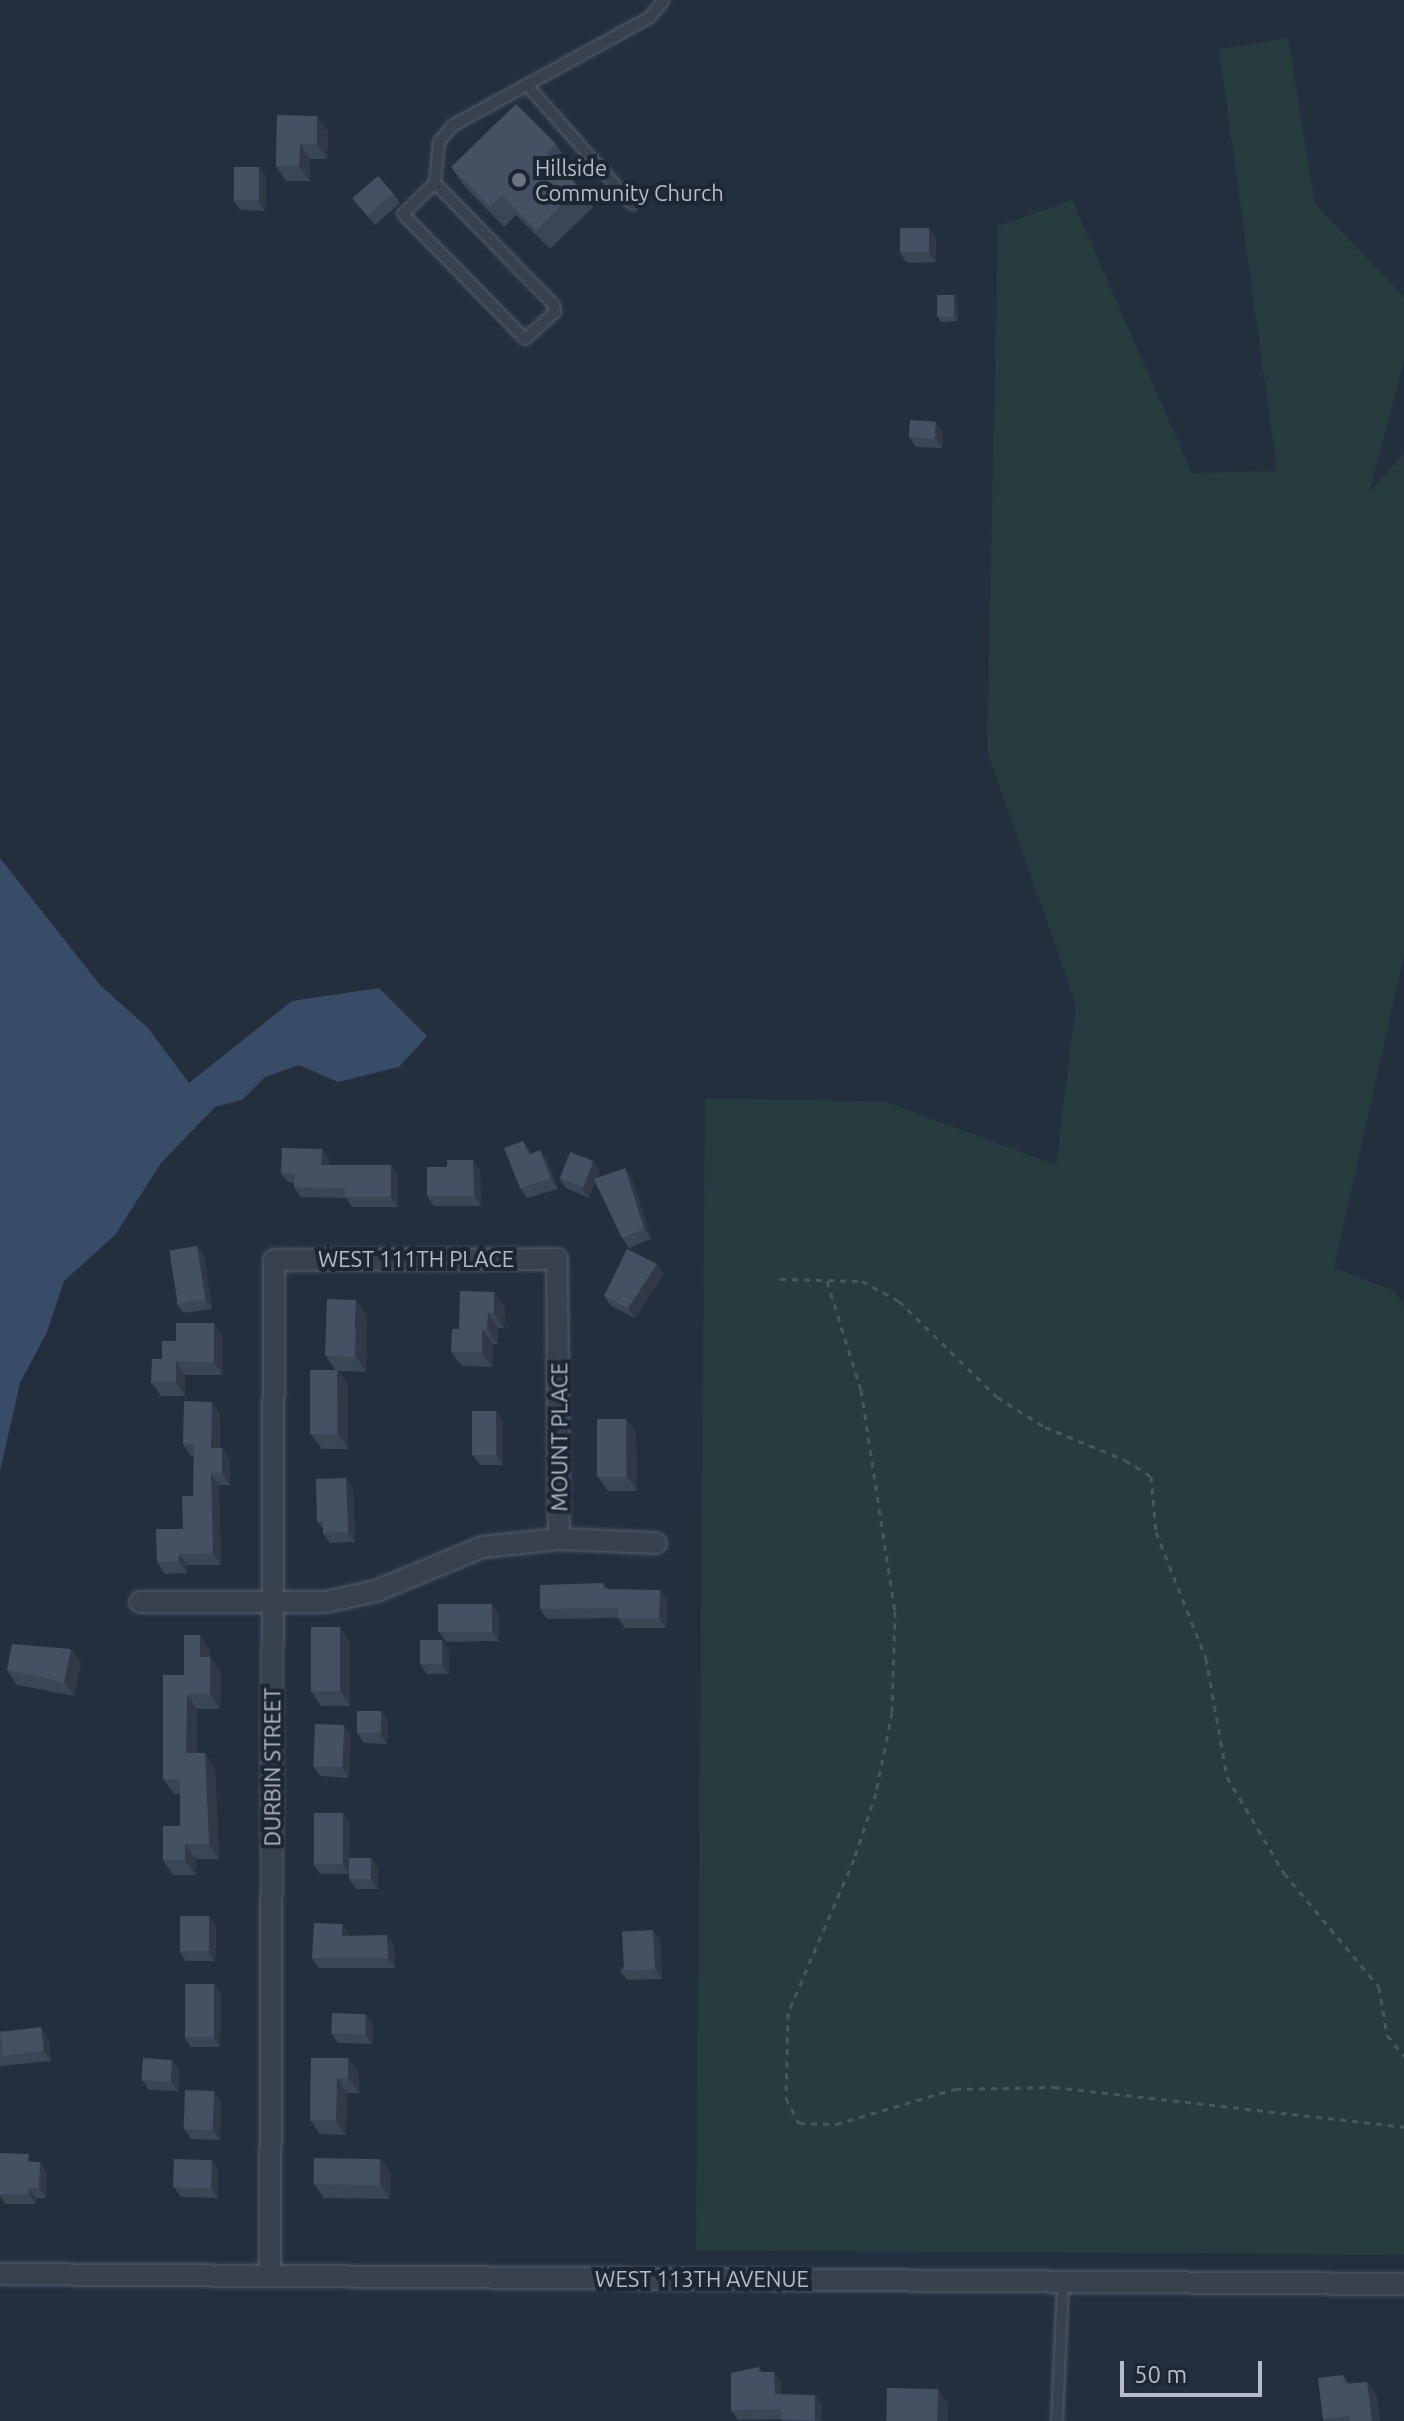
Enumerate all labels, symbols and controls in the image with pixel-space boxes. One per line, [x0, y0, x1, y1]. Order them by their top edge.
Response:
place label: Hillside Community Church [535, 154, 724, 206]
marker: Hillside Community Church [510, 171, 528, 189]
street label: WEST 111TH PLACE [318, 1246, 514, 1272]
street label: MOUNT PLACE [546, 1362, 572, 1512]
street label: DURBIN STREET [259, 1688, 285, 1846]
street label: WEST 113TH AVENUE [595, 2266, 809, 2292]
scale bar [1124, 2345, 1266, 2395]
text: 50 m [1134, 2361, 1187, 2388]

